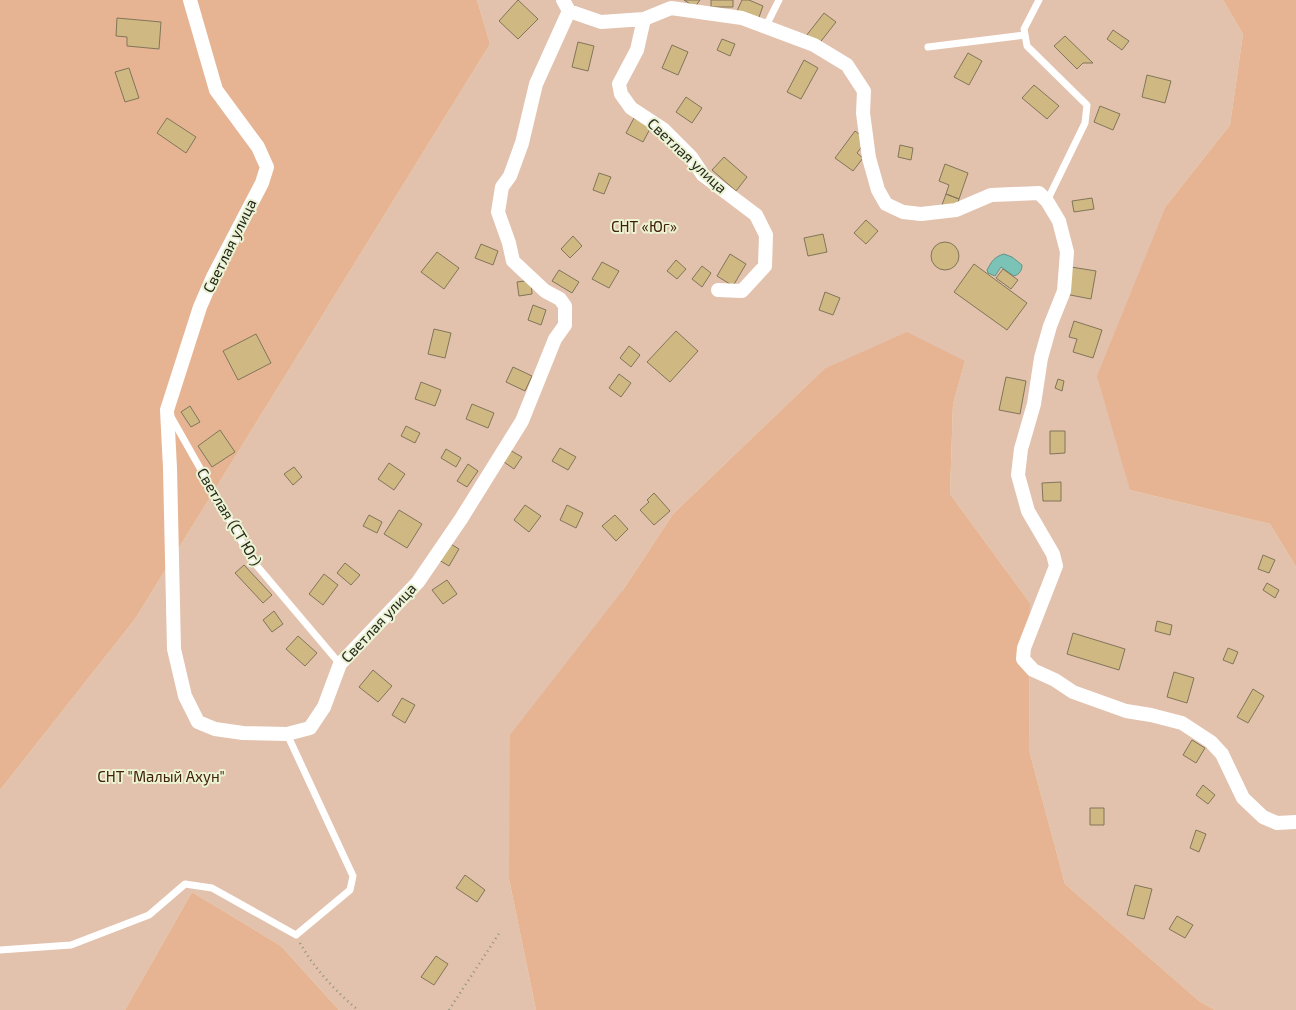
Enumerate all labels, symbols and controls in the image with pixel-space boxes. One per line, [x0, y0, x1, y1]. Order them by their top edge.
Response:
street label: Светлая улица [644, 114, 731, 197]
street label: Светлая улица [199, 196, 260, 296]
park label: СНТ «Юг» [611, 217, 677, 235]
street label: Светлая (СТ Юг) [194, 464, 266, 569]
street label: Светлая улица [337, 579, 420, 666]
park label: СНТ "Малый Ахун" [97, 767, 225, 786]

